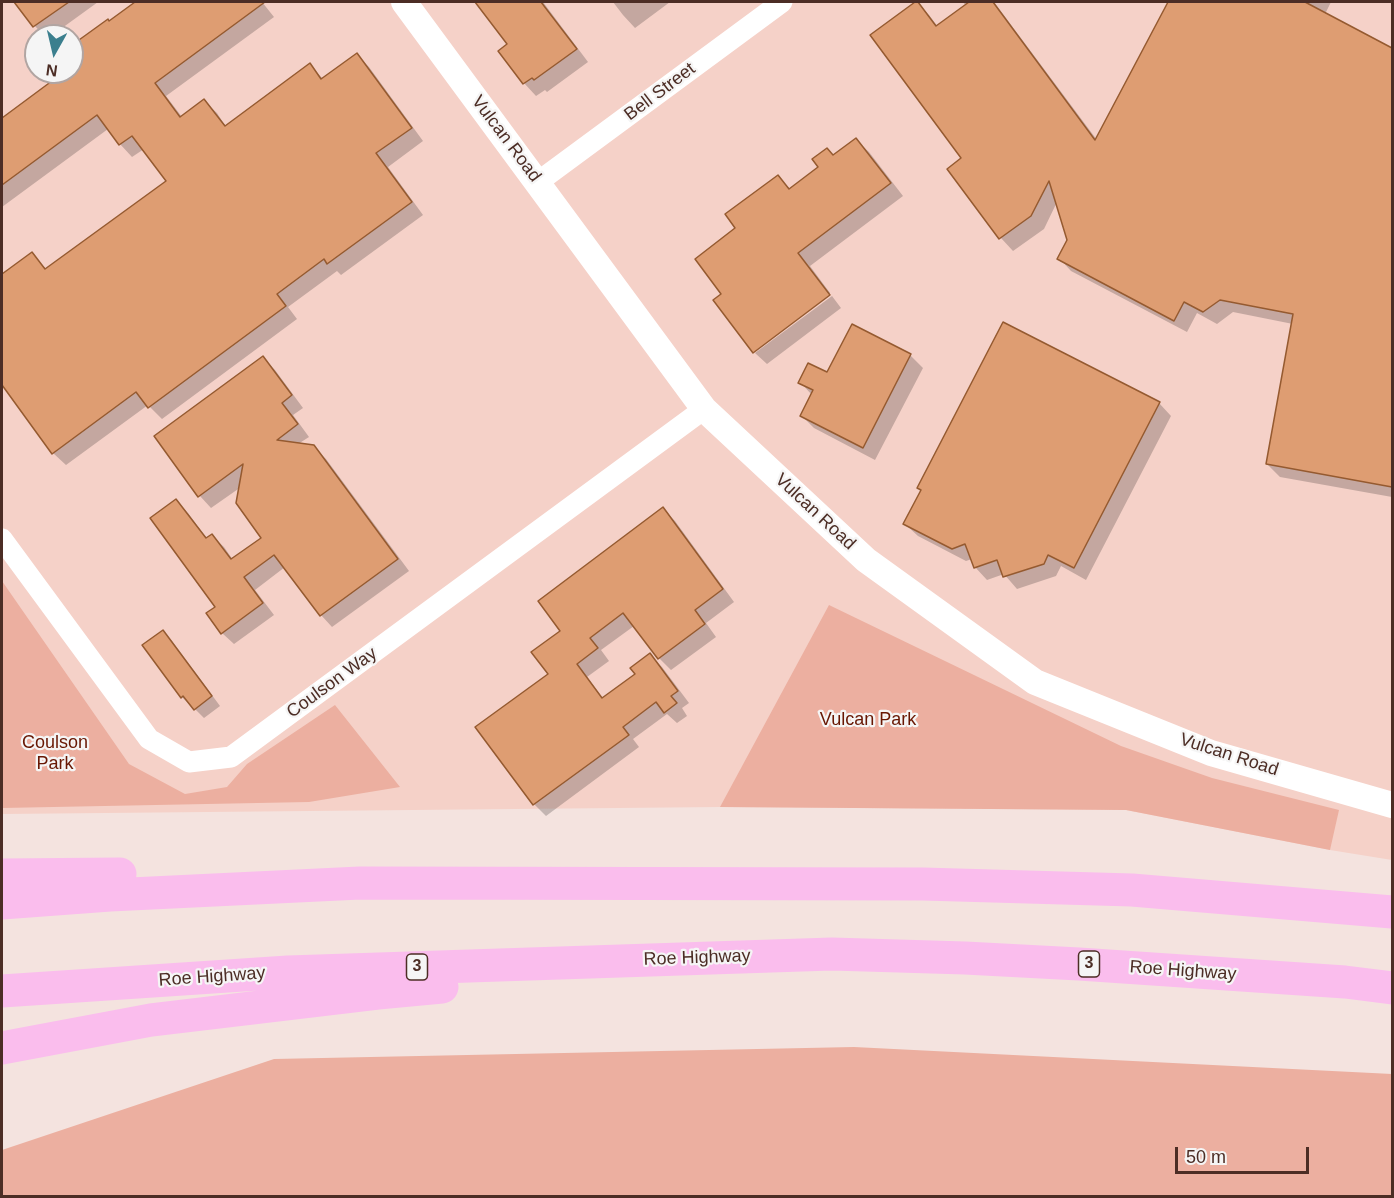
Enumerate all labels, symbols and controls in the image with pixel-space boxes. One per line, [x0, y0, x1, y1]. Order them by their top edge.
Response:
north arrow [24, 24, 84, 84]
street label: Bell Street [620, 58, 700, 126]
text: N [45, 61, 59, 80]
street label: Vulcan Road [467, 92, 545, 186]
street label: Vulcan Road [770, 469, 860, 555]
street label: Coulson Way [283, 643, 381, 723]
park label: Vulcan Park [820, 709, 916, 731]
street label: Vulcan Road [1177, 729, 1281, 781]
park label: Coulson Park [22, 732, 88, 774]
street label: Roe Highway [643, 945, 751, 971]
road number: 3 [1078, 951, 1100, 977]
road number: 3 [406, 954, 428, 980]
street label: Roe Highway [1129, 956, 1237, 986]
street label: Roe Highway [158, 962, 266, 992]
scale bar [1178, 1135, 1312, 1173]
text: 50 m [1186, 1147, 1226, 1167]

